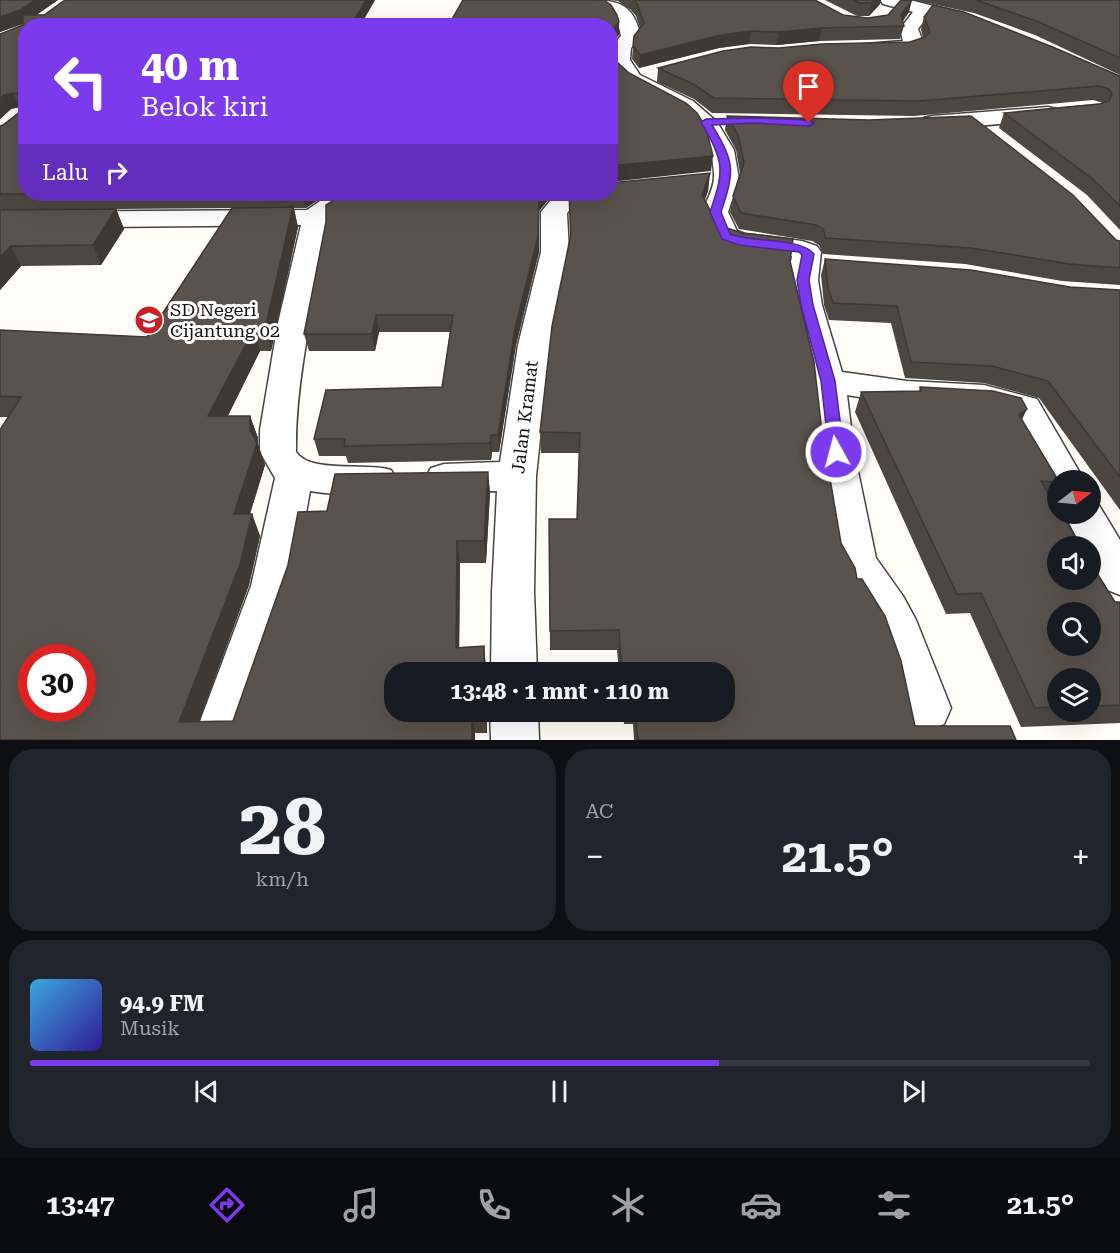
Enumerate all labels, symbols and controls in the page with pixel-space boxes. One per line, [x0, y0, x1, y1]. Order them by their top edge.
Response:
text: 40 m [141, 41, 239, 90]
icon: left [42, 42, 120, 120]
pin [783, 61, 834, 123]
icon: arrive [792, 70, 825, 103]
text: Belok kiri [141, 91, 268, 123]
icon: right [100, 156, 133, 189]
text: Lalu [42, 160, 88, 185]
place label: SD Negeri Cijantung 02 [170, 299, 280, 341]
school or university icon: SD Negeri Cijantung 02 [133, 304, 165, 336]
street label: Jalan Kramat [507, 359, 542, 475]
position arrow [804, 420, 868, 484]
north arrow [1047, 470, 1101, 524]
map controls [1047, 470, 1101, 722]
button: sound [1047, 536, 1101, 590]
button: search [1047, 602, 1101, 656]
speed limit sign: 30 [18, 644, 96, 722]
button: layers [1047, 668, 1101, 722]
text: 13:48 · 1 mnt · 110 m [450, 679, 669, 704]
text: 28 [239, 782, 326, 873]
text: AC [586, 799, 613, 823]
text: 21.5° [782, 830, 894, 883]
text: − [586, 837, 604, 876]
text: + [1072, 837, 1090, 876]
text: km/h [255, 867, 309, 891]
text: 94.9 FM [120, 991, 204, 1016]
text: Musik [120, 1016, 180, 1040]
icon: previous [190, 1075, 223, 1108]
icon: pause [543, 1075, 576, 1108]
icon: next [897, 1075, 930, 1108]
icon: directions [206, 1184, 248, 1226]
icon: music [340, 1184, 382, 1226]
icon: phone [473, 1184, 515, 1226]
icon: climate [607, 1184, 649, 1226]
icon: car [740, 1184, 782, 1226]
icon: filters [873, 1184, 915, 1226]
text: 13:47 [46, 1189, 115, 1221]
text: 21.5° [1007, 1189, 1074, 1221]

